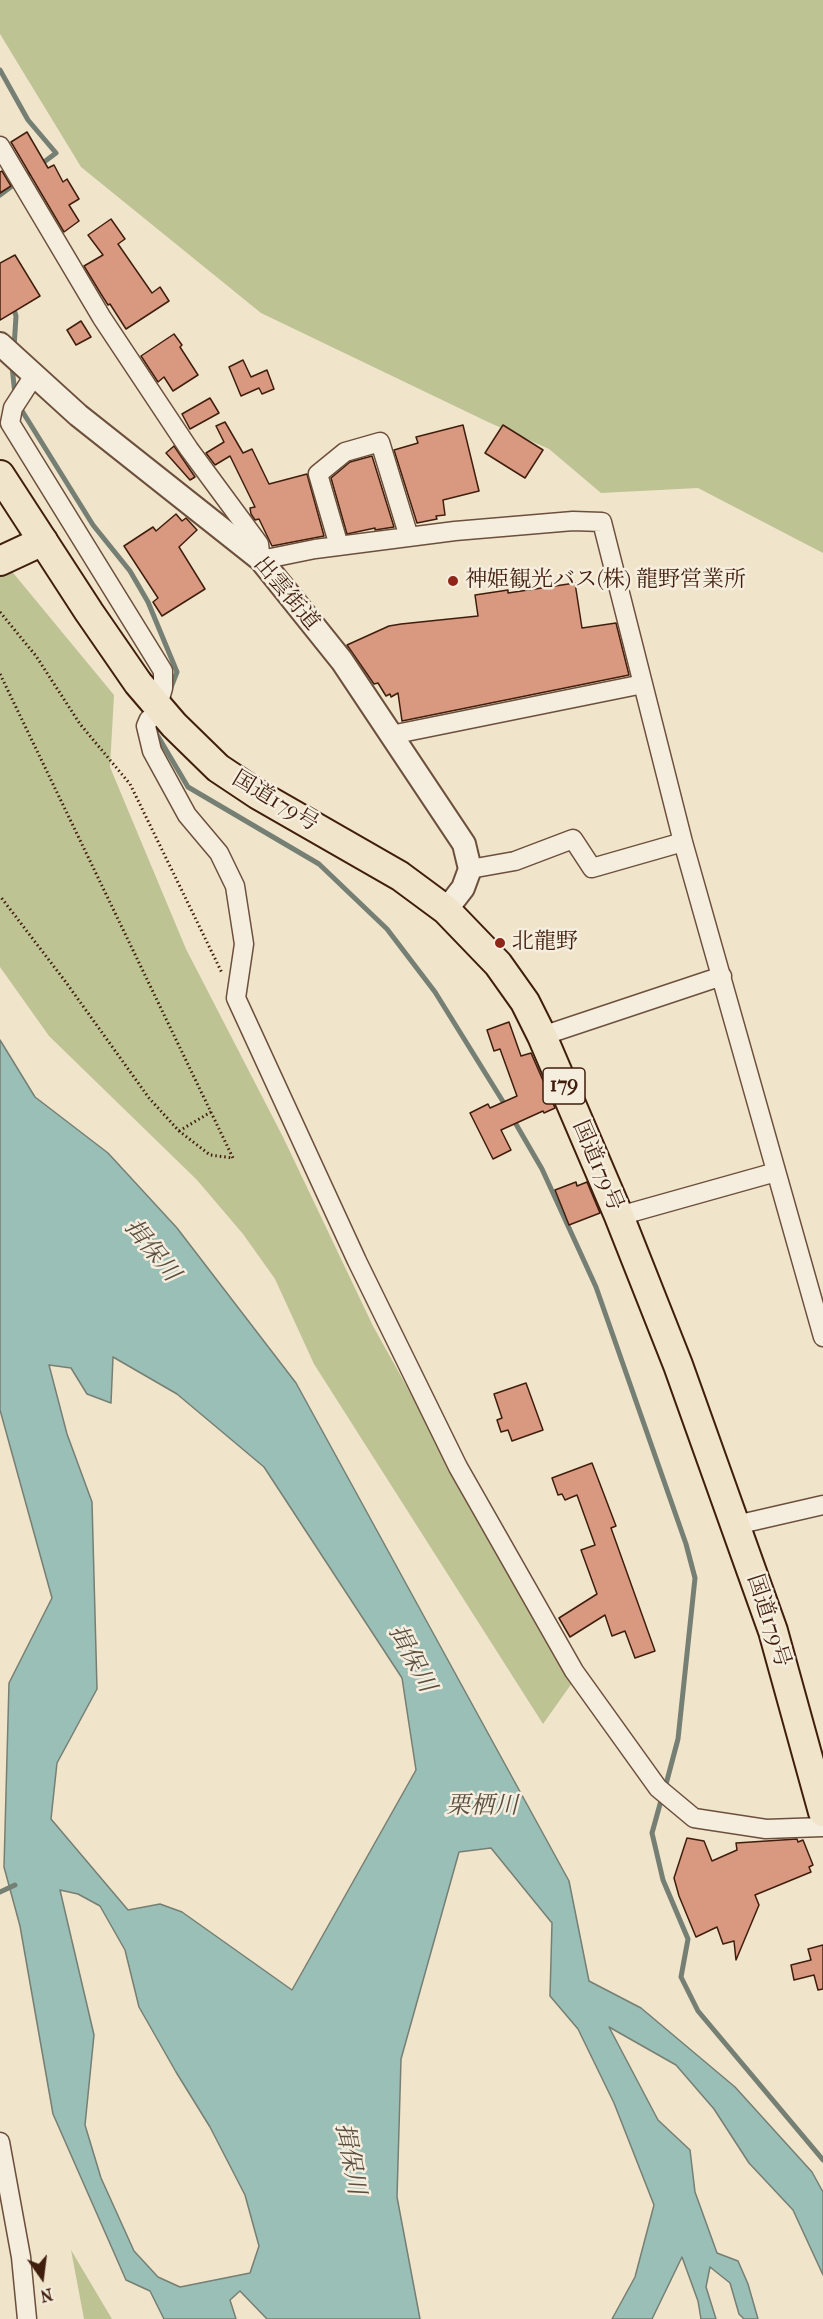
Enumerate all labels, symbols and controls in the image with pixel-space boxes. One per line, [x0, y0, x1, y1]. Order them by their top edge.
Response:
street label: 出雲街道 [248, 552, 324, 636]
place label: 神姫観光バス(株) 龍野営業所 [465, 568, 746, 594]
marker: 神姫観光バス(株) 龍野営業所 [446, 574, 460, 588]
street label: 国道179号 [227, 766, 323, 838]
place label: 北龍野 [512, 930, 578, 956]
marker: 北龍野 [493, 936, 507, 950]
road number: 179 [543, 1068, 585, 1104]
street label: 国道179号 [566, 1117, 628, 1215]
water label: 揖保川 [117, 1214, 185, 1288]
street label: 国道179号 [741, 1571, 795, 1671]
water label: 揖保川 [381, 1620, 441, 1698]
water label: 栗栖川 [446, 1793, 518, 1821]
water label: 揖保川 [328, 2121, 370, 2197]
north arrow [12, 2247, 72, 2307]
text: N [38, 2284, 55, 2306]

